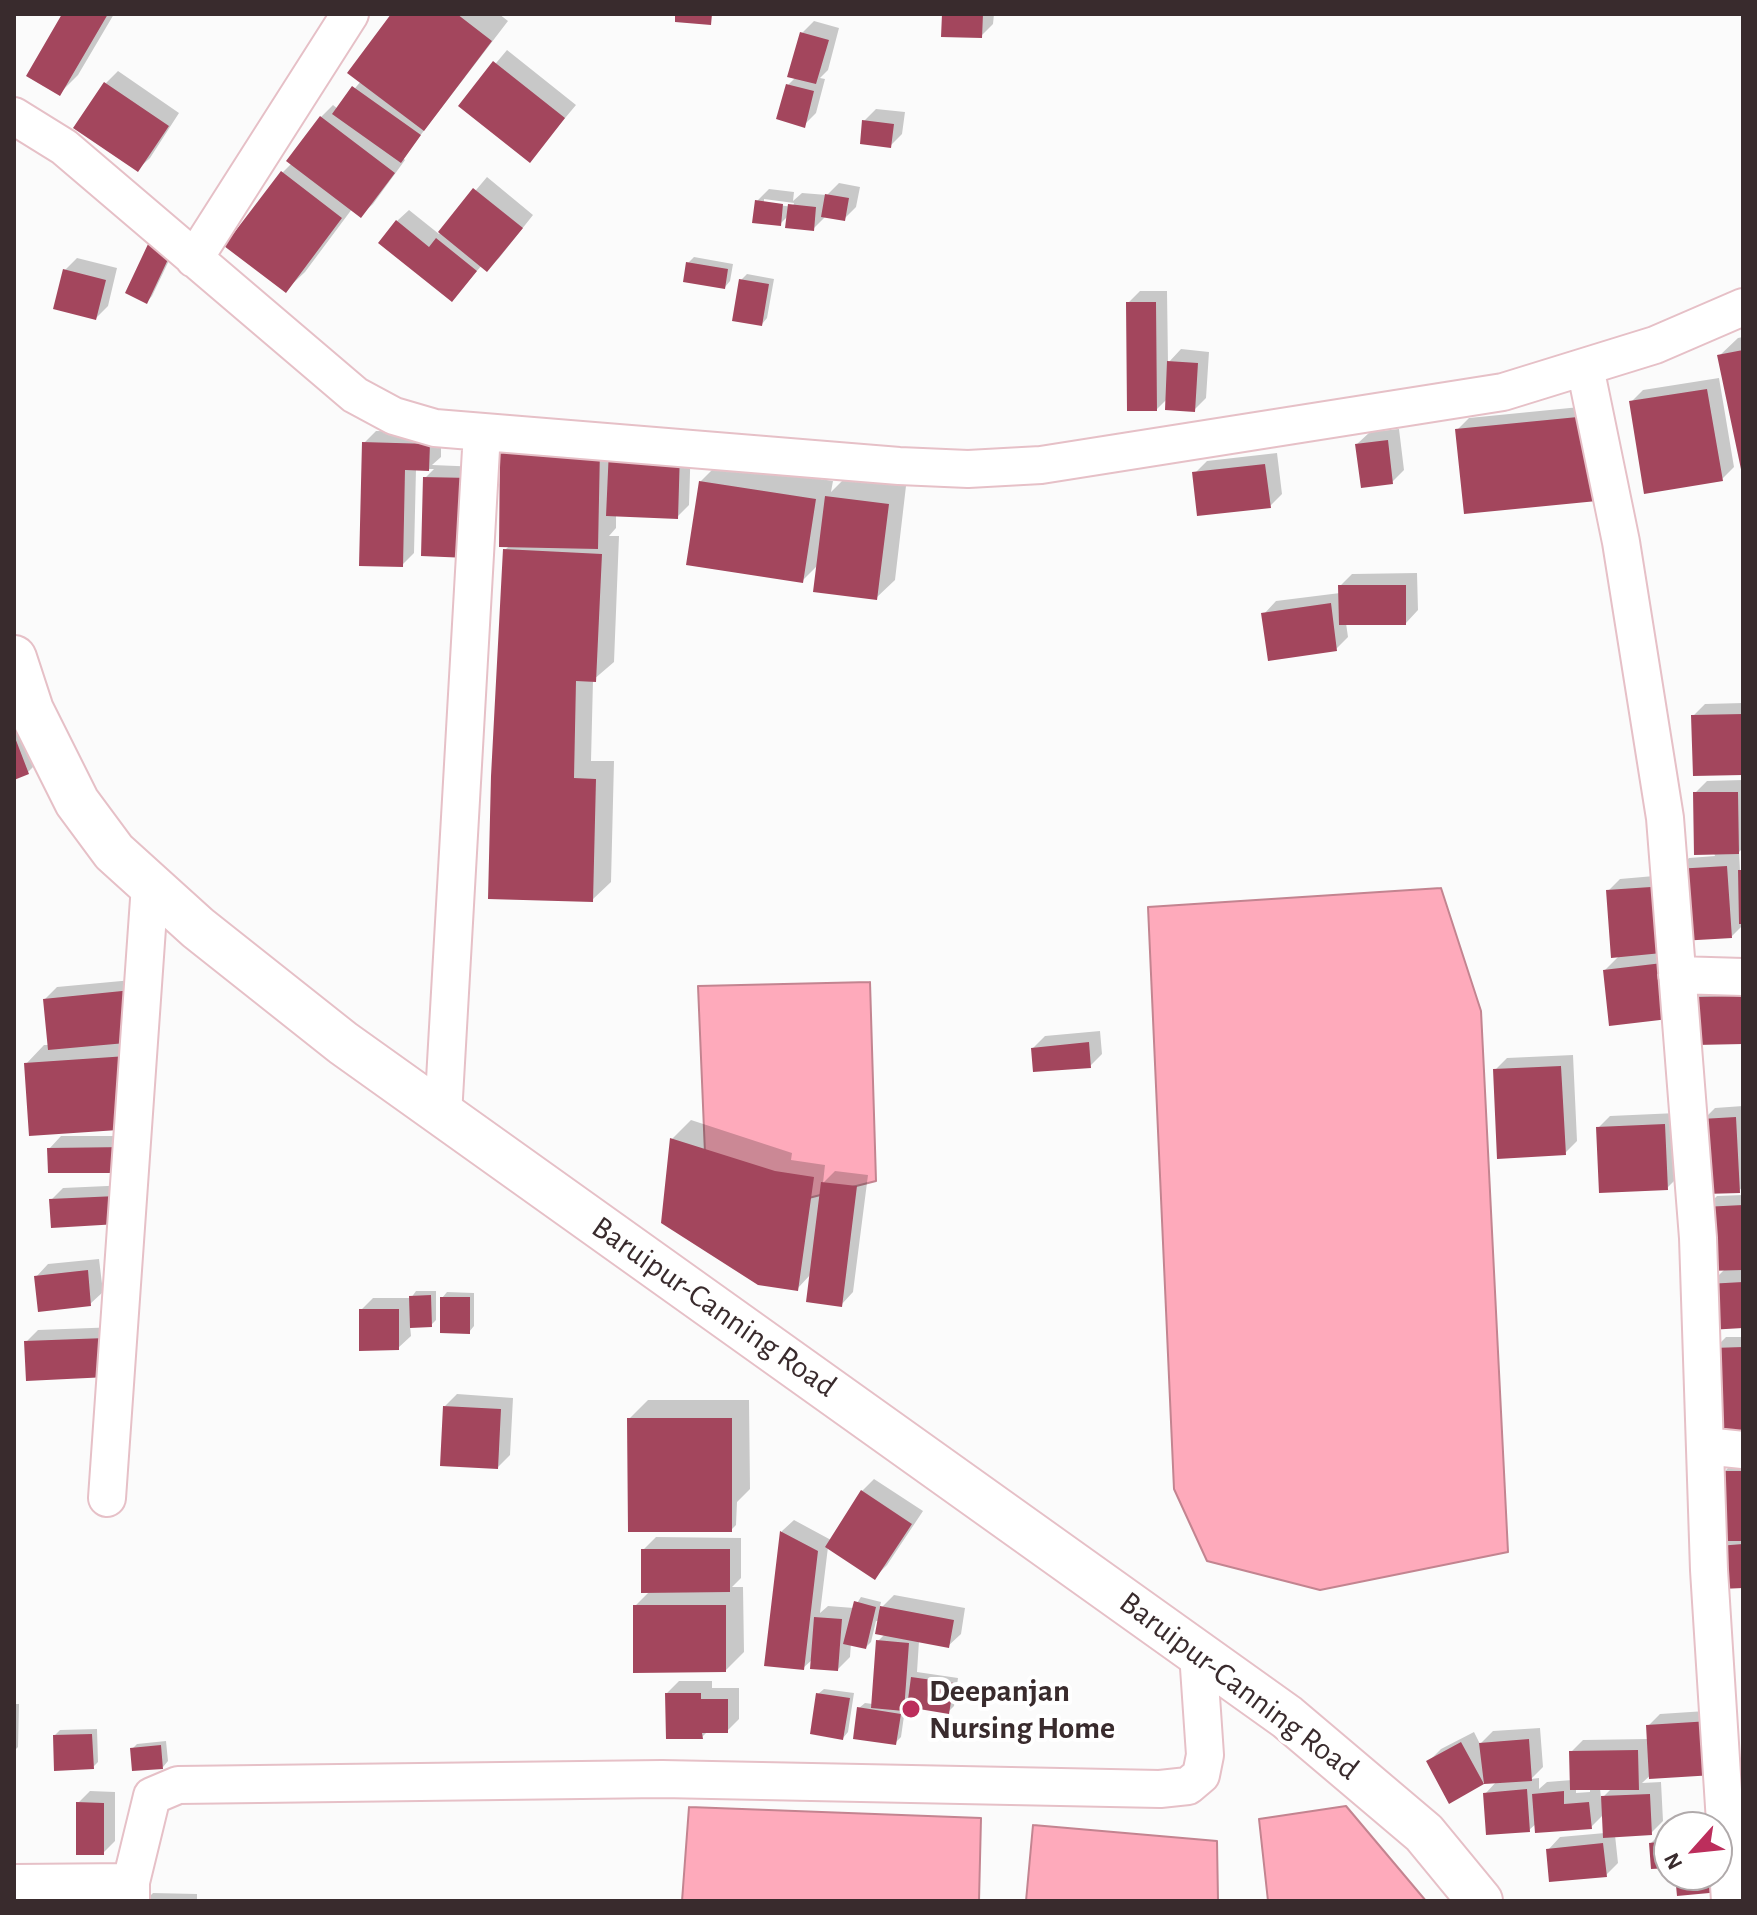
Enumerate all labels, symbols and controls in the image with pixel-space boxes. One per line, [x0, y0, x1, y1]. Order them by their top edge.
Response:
street label: Baruipur-Canning Road [584, 1208, 844, 1406]
street label: Baruipur-Canning Road [1112, 1583, 1366, 1789]
place label: Deepanjan Nursing Home [929, 1672, 1115, 1747]
marker: Deepanjan Nursing Home [900, 1698, 922, 1720]
north arrow [1653, 1811, 1733, 1891]
text: N [1660, 1849, 1687, 1873]

